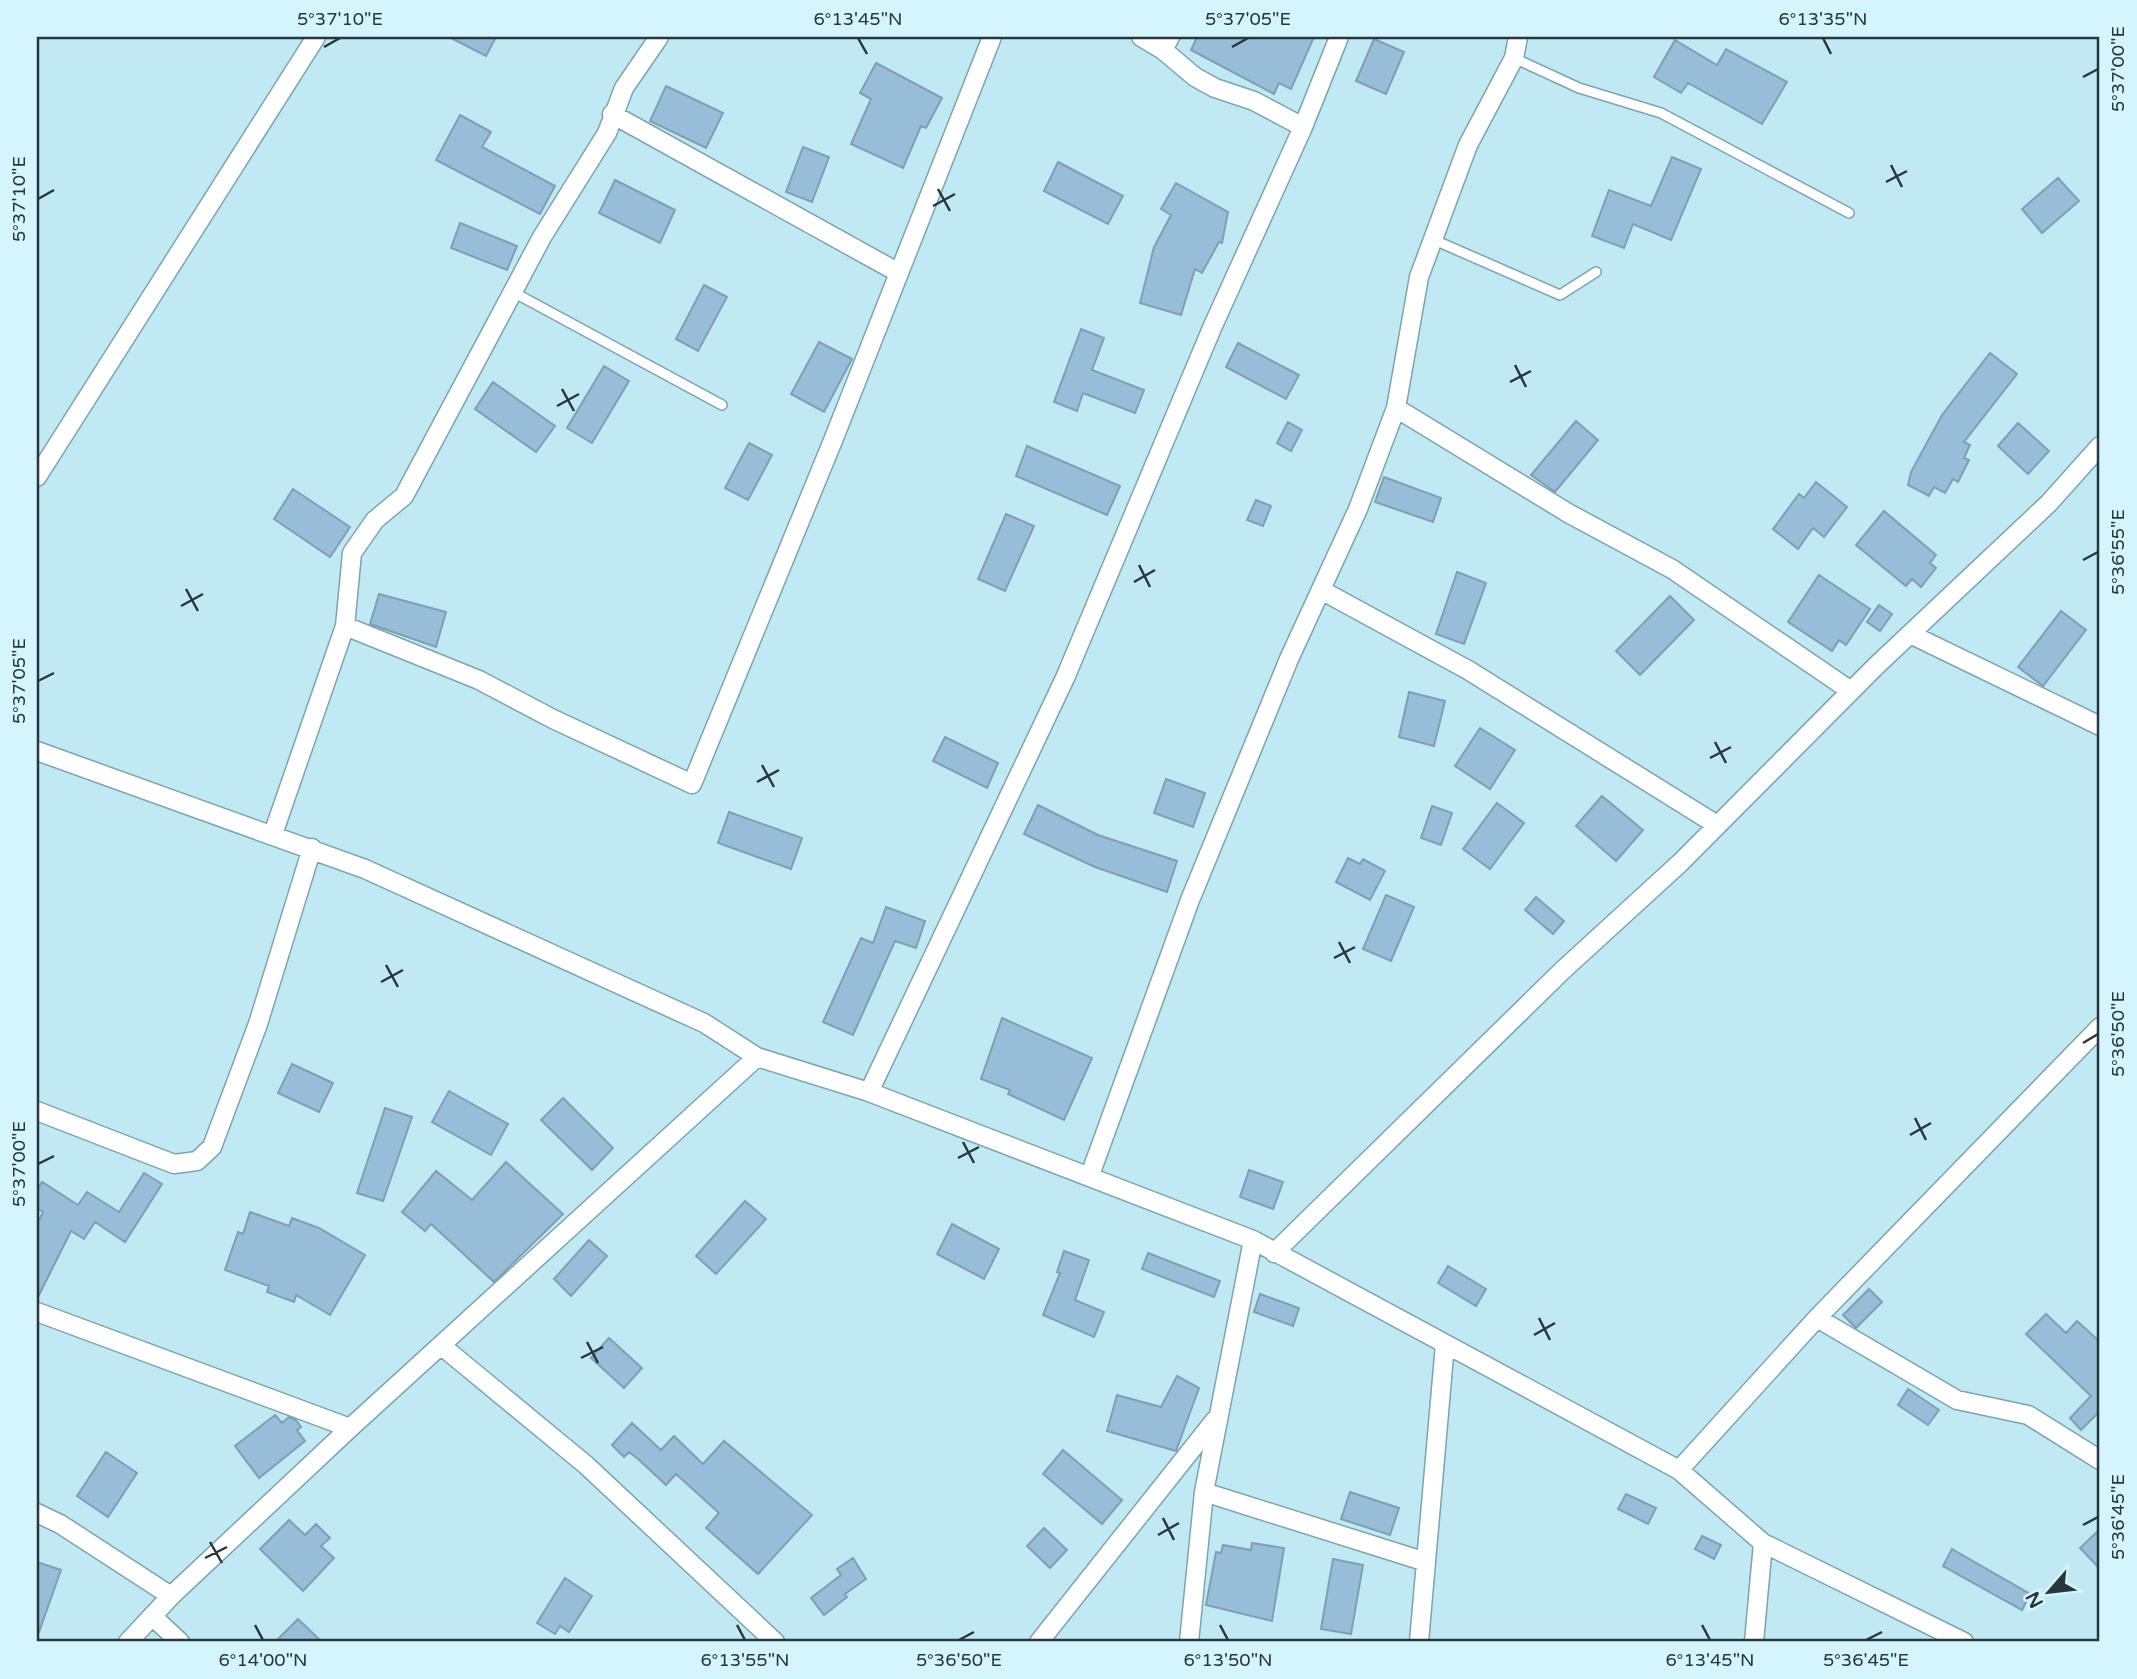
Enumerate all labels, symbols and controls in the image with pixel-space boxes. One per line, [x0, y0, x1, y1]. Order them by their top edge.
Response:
text: 5°37'10"E [297, 8, 383, 30]
text: 6°13'45"N [814, 8, 903, 30]
text: 5°37'05"E [1205, 8, 1291, 30]
text: 6°13'35"N [1779, 8, 1868, 30]
text: 5°37'00"E [2107, 26, 2129, 112]
text: 5°37'10"E [8, 156, 30, 242]
text: 5°36'55"E [2107, 509, 2129, 595]
text: 5°37'05"E [8, 638, 30, 724]
text: 5°36'50"E [2107, 991, 2129, 1077]
text: 5°37'00"E [8, 1121, 30, 1207]
text: 5°36'45"E [2107, 1474, 2129, 1560]
north arrow [2014, 1556, 2084, 1626]
text: N [2022, 1588, 2048, 1611]
text: 6°14'00"N [219, 1649, 308, 1671]
text: 6°13'55"N [701, 1649, 790, 1671]
text: 5°36'50"E [916, 1649, 1002, 1671]
text: 6°13'50"N [1184, 1649, 1273, 1671]
text: 6°13'45"N [1666, 1649, 1755, 1671]
text: 5°36'45"E [1823, 1649, 1909, 1671]

